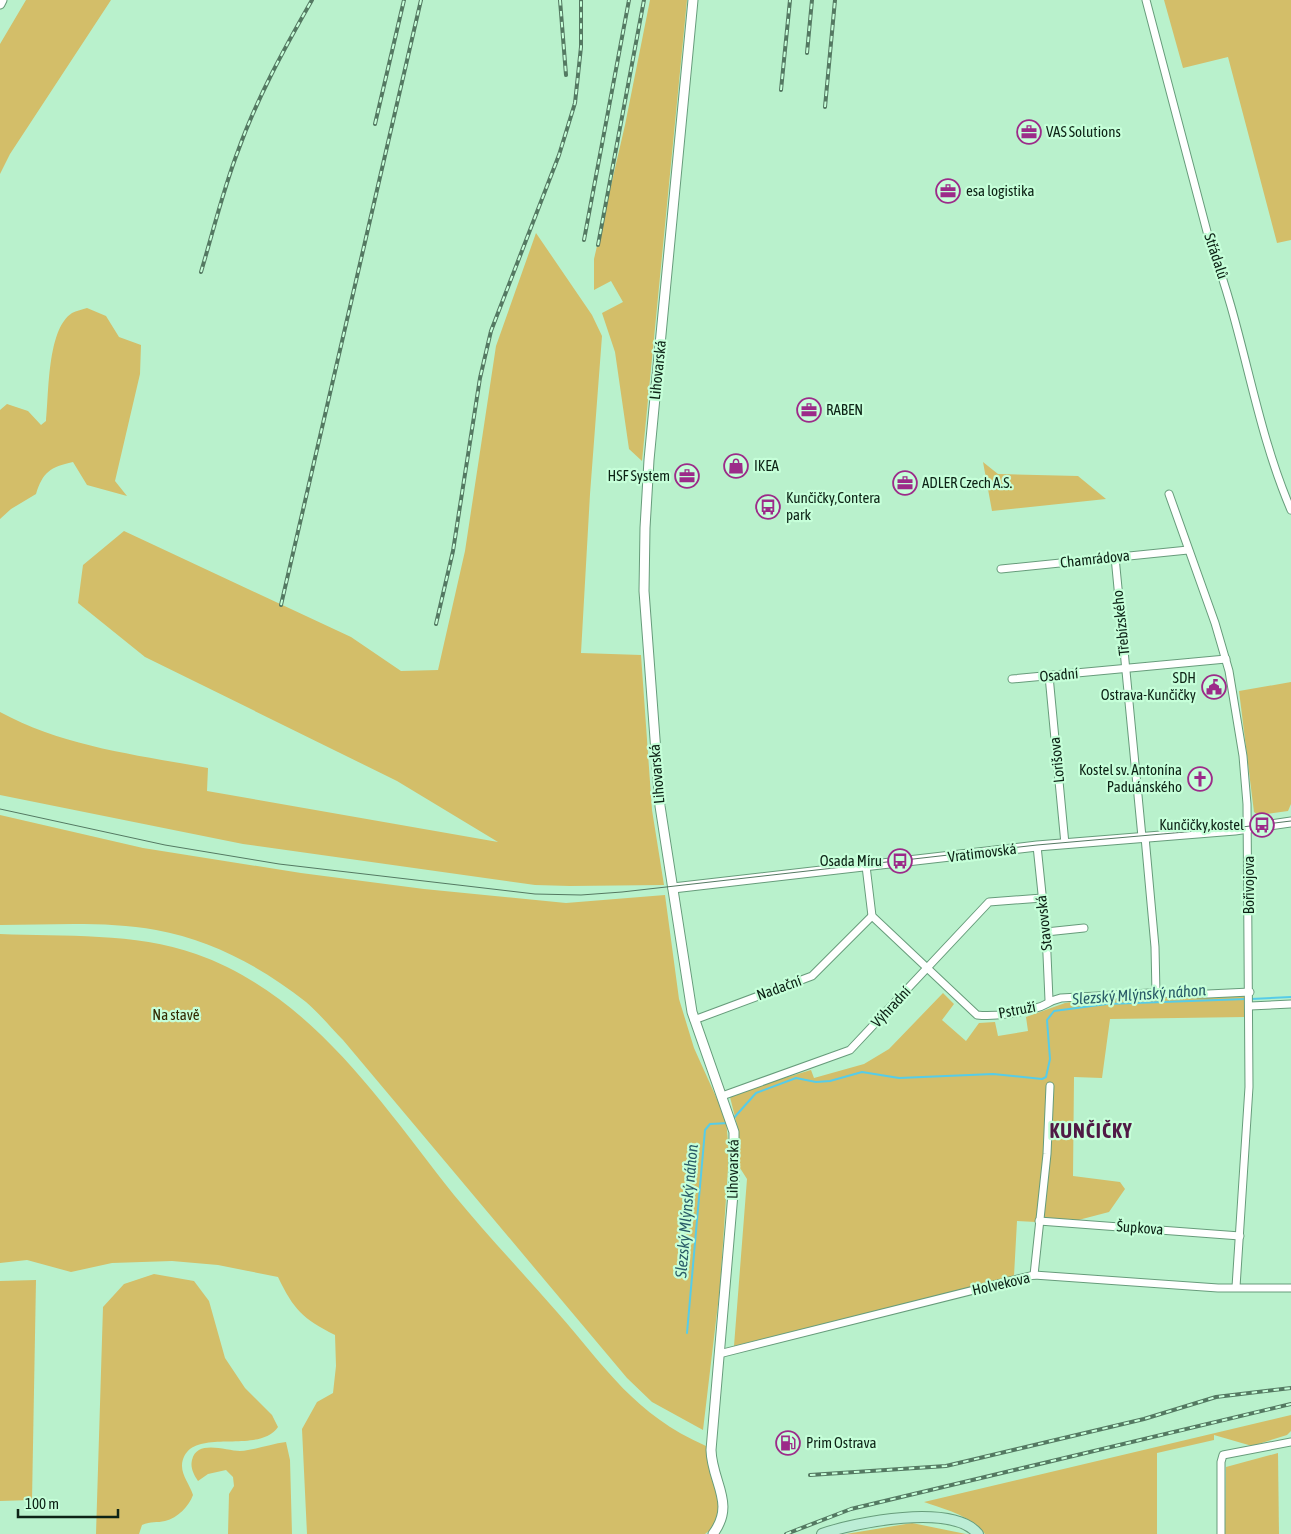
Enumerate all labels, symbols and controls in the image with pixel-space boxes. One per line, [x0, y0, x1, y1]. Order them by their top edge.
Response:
office icon: VAS Solutions [1016, 119, 1042, 145]
place label: VAS Solutions [1046, 123, 1121, 140]
office icon: esa logistika [935, 178, 961, 204]
place label: esa logistika [966, 182, 1035, 199]
street label: Střádalů [1201, 231, 1232, 281]
street label: Lihovarská [646, 339, 669, 401]
office icon: RABEN [796, 397, 822, 423]
place label: RABEN [826, 401, 863, 418]
shop icon: IKEA [723, 453, 749, 479]
place label: IKEA [754, 457, 780, 474]
office icon: HSF System [674, 463, 700, 489]
place label: HSF System [607, 467, 670, 484]
office icon: ADLER Czech A.S. [892, 470, 918, 496]
place label: ADLER Czech A.S. [922, 474, 1012, 491]
place label: Kunčičky,Contera park [786, 489, 880, 523]
bus stop icon: Kunčičky,Contera park [755, 494, 781, 520]
street label: Chamrádova [1059, 546, 1131, 571]
street label: Třebízského [1109, 590, 1132, 657]
street label: Osadní [1039, 664, 1080, 685]
place label: SDH Ostrava-Kunčičky [1101, 669, 1196, 703]
public building icon: SDH Ostrava-Kunčičky [1201, 674, 1227, 700]
street label: Lorišova [1046, 736, 1067, 784]
street label: Lihovarská [645, 744, 668, 805]
place label: Kostel sv. Antonína Paduánského [1079, 761, 1182, 795]
church icon: Kostel sv. Antonína Paduánského [1187, 766, 1213, 792]
bus stop icon: Kunčičky,kostel [1249, 812, 1275, 838]
place label: Kunčičky,kostel [1159, 816, 1244, 833]
street label: Vratimovská [947, 840, 1017, 865]
bus stop icon: Osada Míru [887, 848, 913, 874]
place label: Osada Míru [820, 852, 882, 869]
street label: Bořivojova [1240, 856, 1257, 914]
street label: Stavovská [1032, 895, 1055, 952]
street label: Nadační [754, 971, 804, 1003]
water label: Slezský Mlýnský náhon [1070, 980, 1207, 1009]
street label: Výhradní [867, 982, 914, 1031]
street label: Pstruží [997, 997, 1037, 1021]
park label: Na stavě [152, 1006, 200, 1023]
district label: KUNČIČKY [1049, 1119, 1133, 1142]
street label: Lihovarská [723, 1139, 742, 1199]
water label: Slezský Mlýnský náhon [671, 1143, 702, 1280]
street label: Šupkova [1116, 1217, 1164, 1238]
street label: Holvekova [970, 1269, 1031, 1298]
fuel station icon: Prim Ostrava [775, 1430, 801, 1456]
place label: Prim Ostrava [806, 1434, 877, 1451]
scale bar [18, 1486, 118, 1518]
text: 100 m [25, 1495, 59, 1512]

